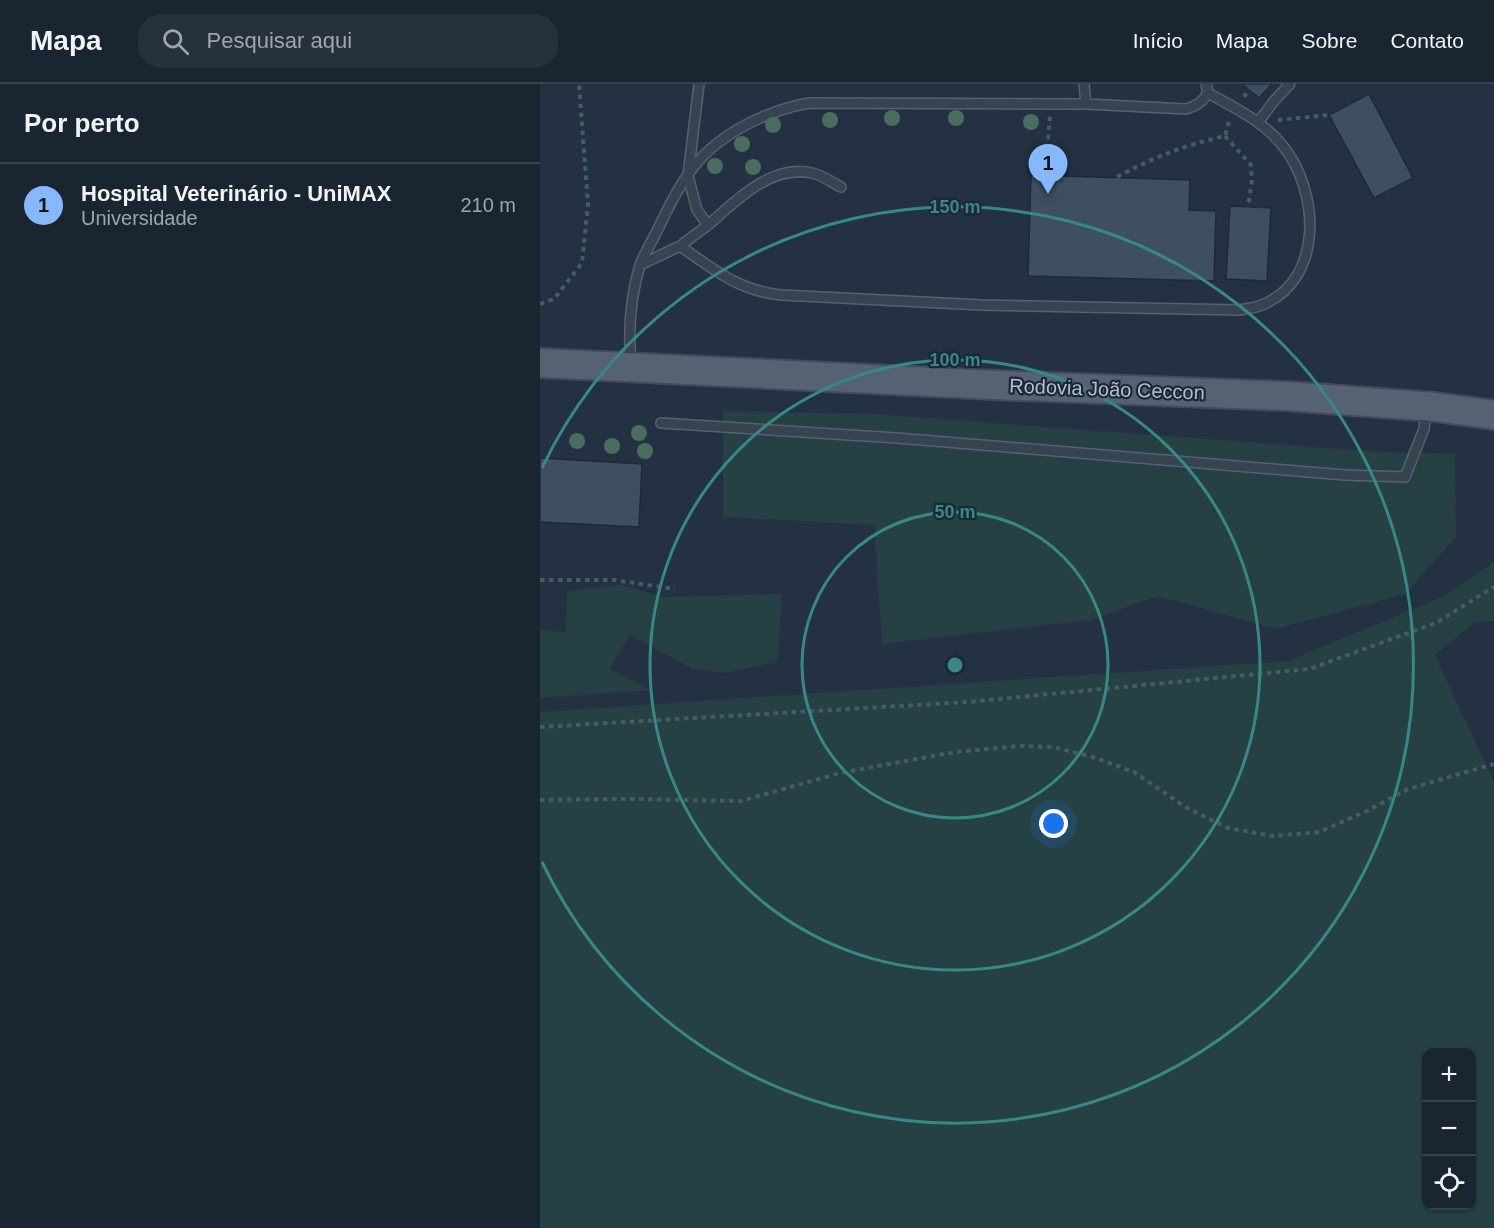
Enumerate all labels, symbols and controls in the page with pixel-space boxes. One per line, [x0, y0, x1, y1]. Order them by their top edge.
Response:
search box [138, 14, 558, 68]
text: Mapa [30, 25, 102, 56]
icon: search [159, 25, 192, 58]
text: Pesquisar aqui [207, 28, 352, 53]
text: Início [1133, 29, 1183, 52]
text: Mapa [1216, 29, 1268, 52]
text: Sobre [1301, 29, 1357, 52]
text: Contato [1390, 29, 1464, 52]
text: Por perto [24, 108, 140, 138]
pin: 1 [1028, 144, 1068, 194]
text: Hospital Veterinário - UniMAX [81, 181, 392, 206]
text: 1 [38, 194, 49, 216]
text: 210 m [460, 194, 516, 216]
text: 150 m [929, 197, 981, 217]
text: Universidade [81, 207, 198, 229]
text: 100 m [929, 350, 981, 370]
street label: Rodovia João Ceccon [1009, 375, 1205, 403]
text: 50 m [934, 502, 976, 522]
centre of rings [945, 655, 965, 675]
your location [1039, 809, 1068, 838]
map controls [1422, 1048, 1476, 1210]
button: + [1422, 1048, 1476, 1102]
button: − [1422, 1102, 1476, 1156]
button: locate [1422, 1156, 1476, 1210]

